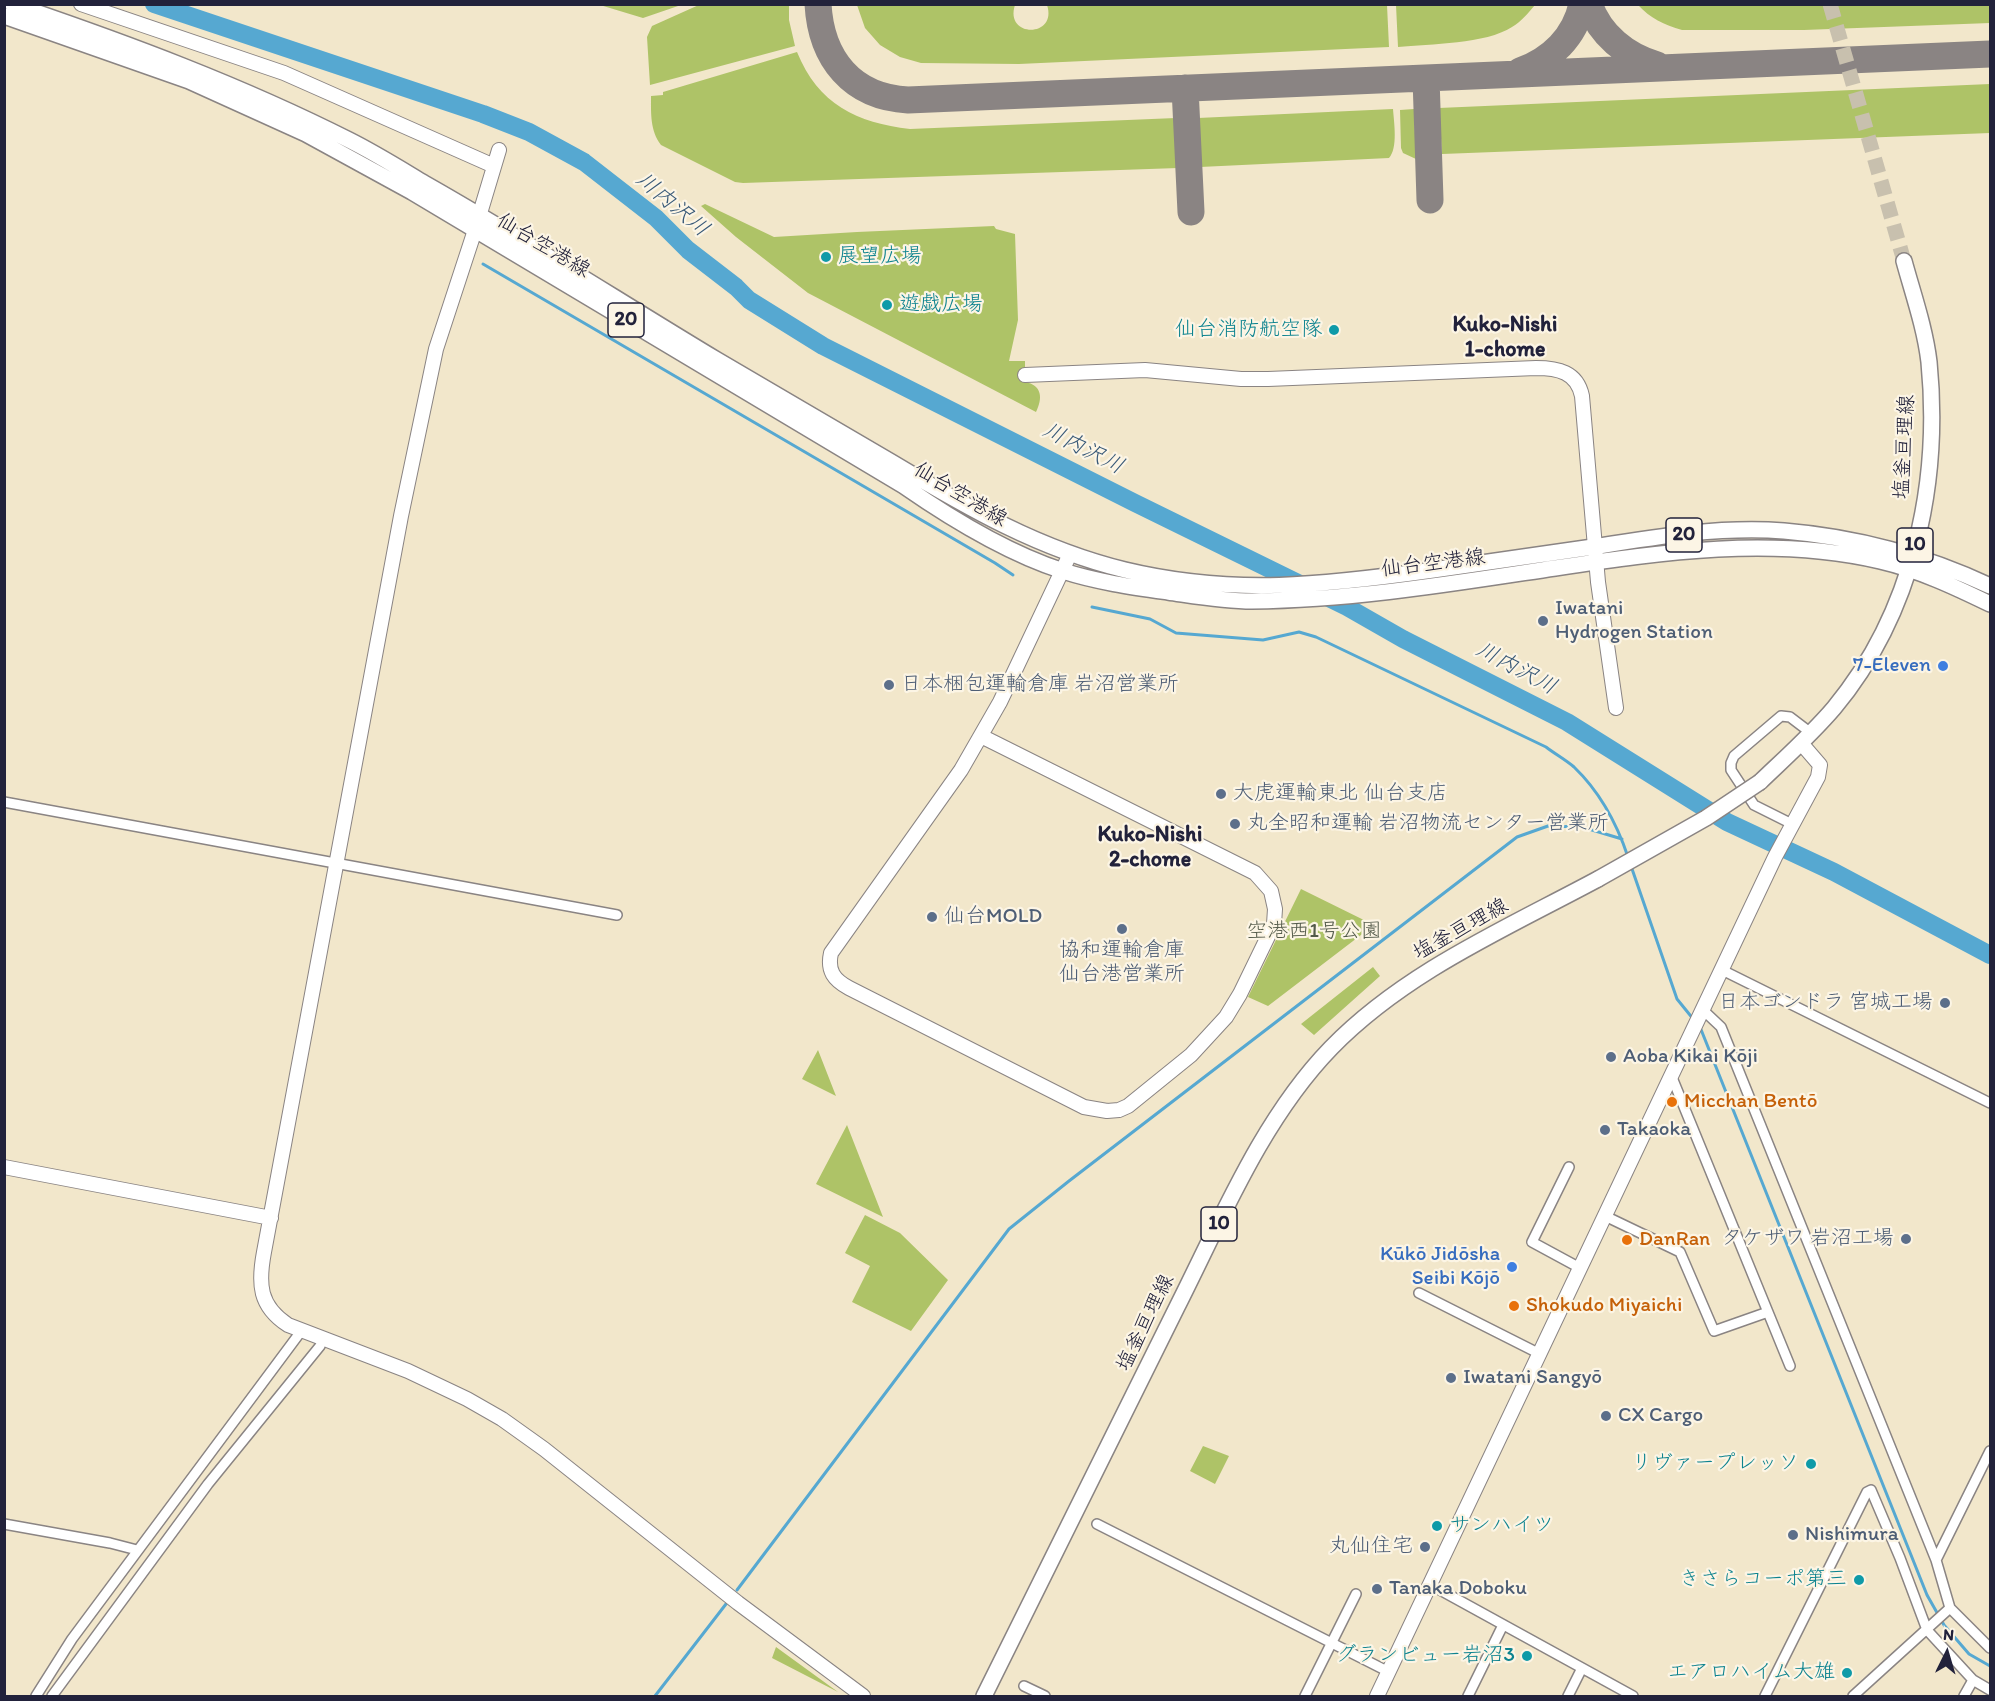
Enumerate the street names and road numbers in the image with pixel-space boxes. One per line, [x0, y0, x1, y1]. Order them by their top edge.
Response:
street label: 仙台空港線 [492, 208, 594, 284]
road number: 20 [608, 303, 644, 337]
street label: 塩釜亘理線 [1890, 394, 1920, 500]
street label: 仙台空港線 [909, 457, 1011, 533]
road number: 20 [1666, 518, 1702, 552]
road number: 10 [1897, 528, 1933, 562]
street label: 仙台空港線 [1379, 545, 1487, 583]
street label: 塩釜亘理線 [1409, 894, 1513, 966]
road number: 10 [1201, 1207, 1237, 1241]
street label: 塩釜亘理線 [1112, 1270, 1180, 1376]

